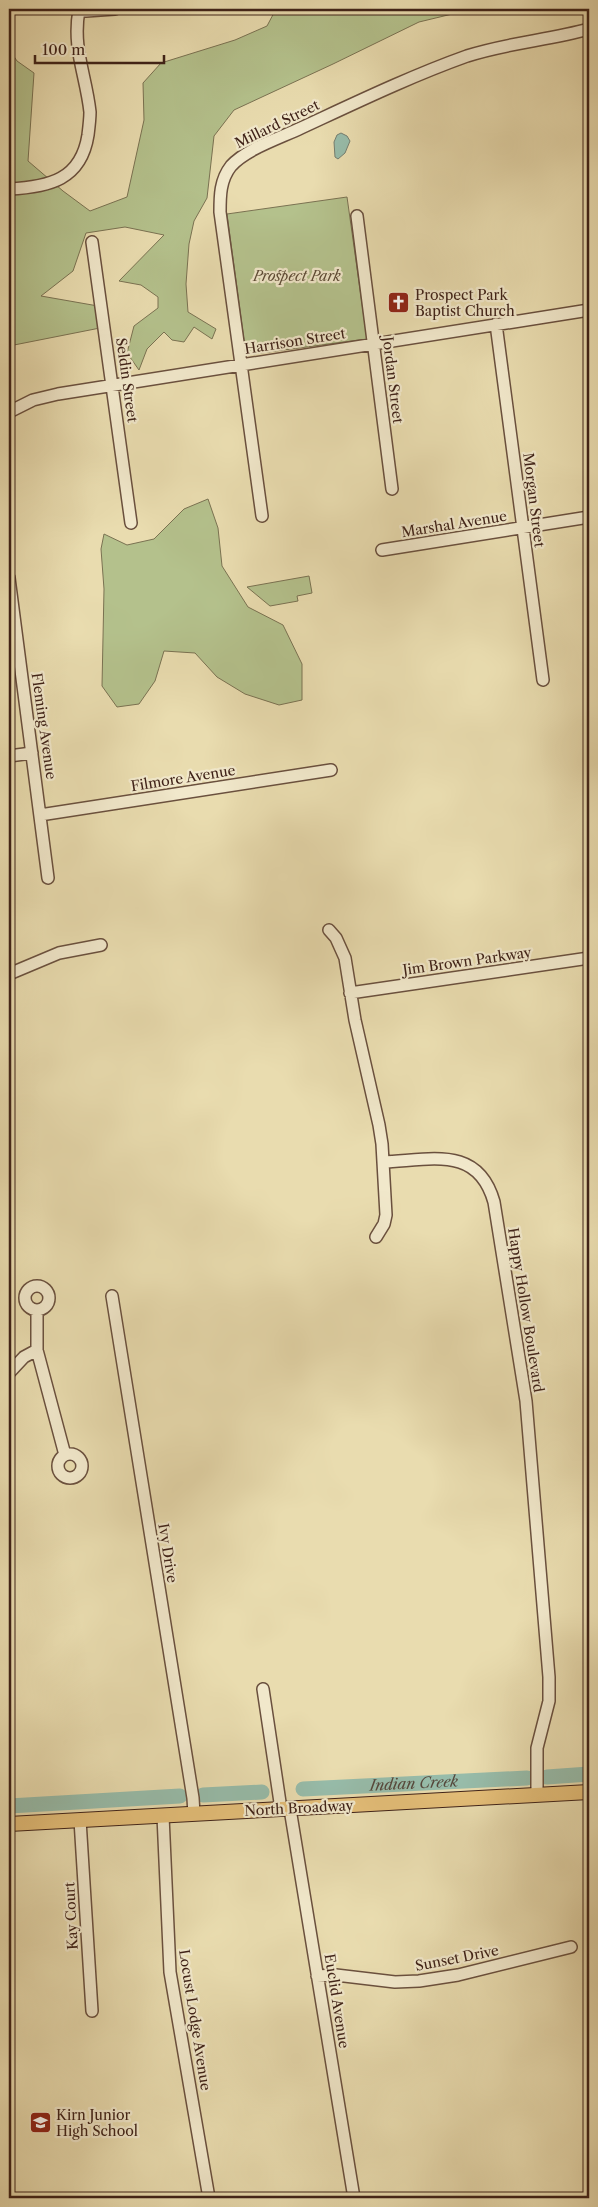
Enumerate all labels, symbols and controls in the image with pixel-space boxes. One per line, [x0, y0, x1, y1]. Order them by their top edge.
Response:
scale bar [35, 32, 164, 64]
text: 100 m [42, 40, 85, 59]
street label: Millard Street [232, 96, 322, 152]
park label: Prospect Park [252, 267, 342, 285]
place label: Prospect Park Baptist Church [415, 286, 515, 320]
church icon: Prospect Park Baptist Church [387, 291, 411, 315]
street label: Harrison Street [243, 324, 347, 358]
street label: Jordan Street [379, 334, 407, 424]
street label: Seldin Street [112, 336, 142, 424]
street label: Morgan Street [519, 452, 549, 548]
street label: Marshal Avenue [400, 507, 508, 541]
street label: Fleming Avenue [28, 672, 60, 781]
street label: Filmore Avenue [129, 761, 237, 795]
street label: Jim Brown Parkway [399, 943, 533, 979]
street label: Happy Hollow Boulevard [504, 1226, 548, 1394]
street label: Ivy Drive [154, 1522, 182, 1584]
water label: Indian Creek [368, 1771, 459, 1795]
street label: North Broadway [244, 1796, 354, 1820]
street label: Kay Court [60, 1882, 82, 1950]
street label: Sunset Drive [414, 1941, 500, 1975]
street label: Locust Lodge Avenue [175, 1948, 215, 2092]
street label: Euclid Avenue [321, 1952, 353, 2050]
place label: Kirn Junior High School [56, 2106, 138, 2140]
school or university icon: Kirn Junior High School [28, 2111, 52, 2135]

